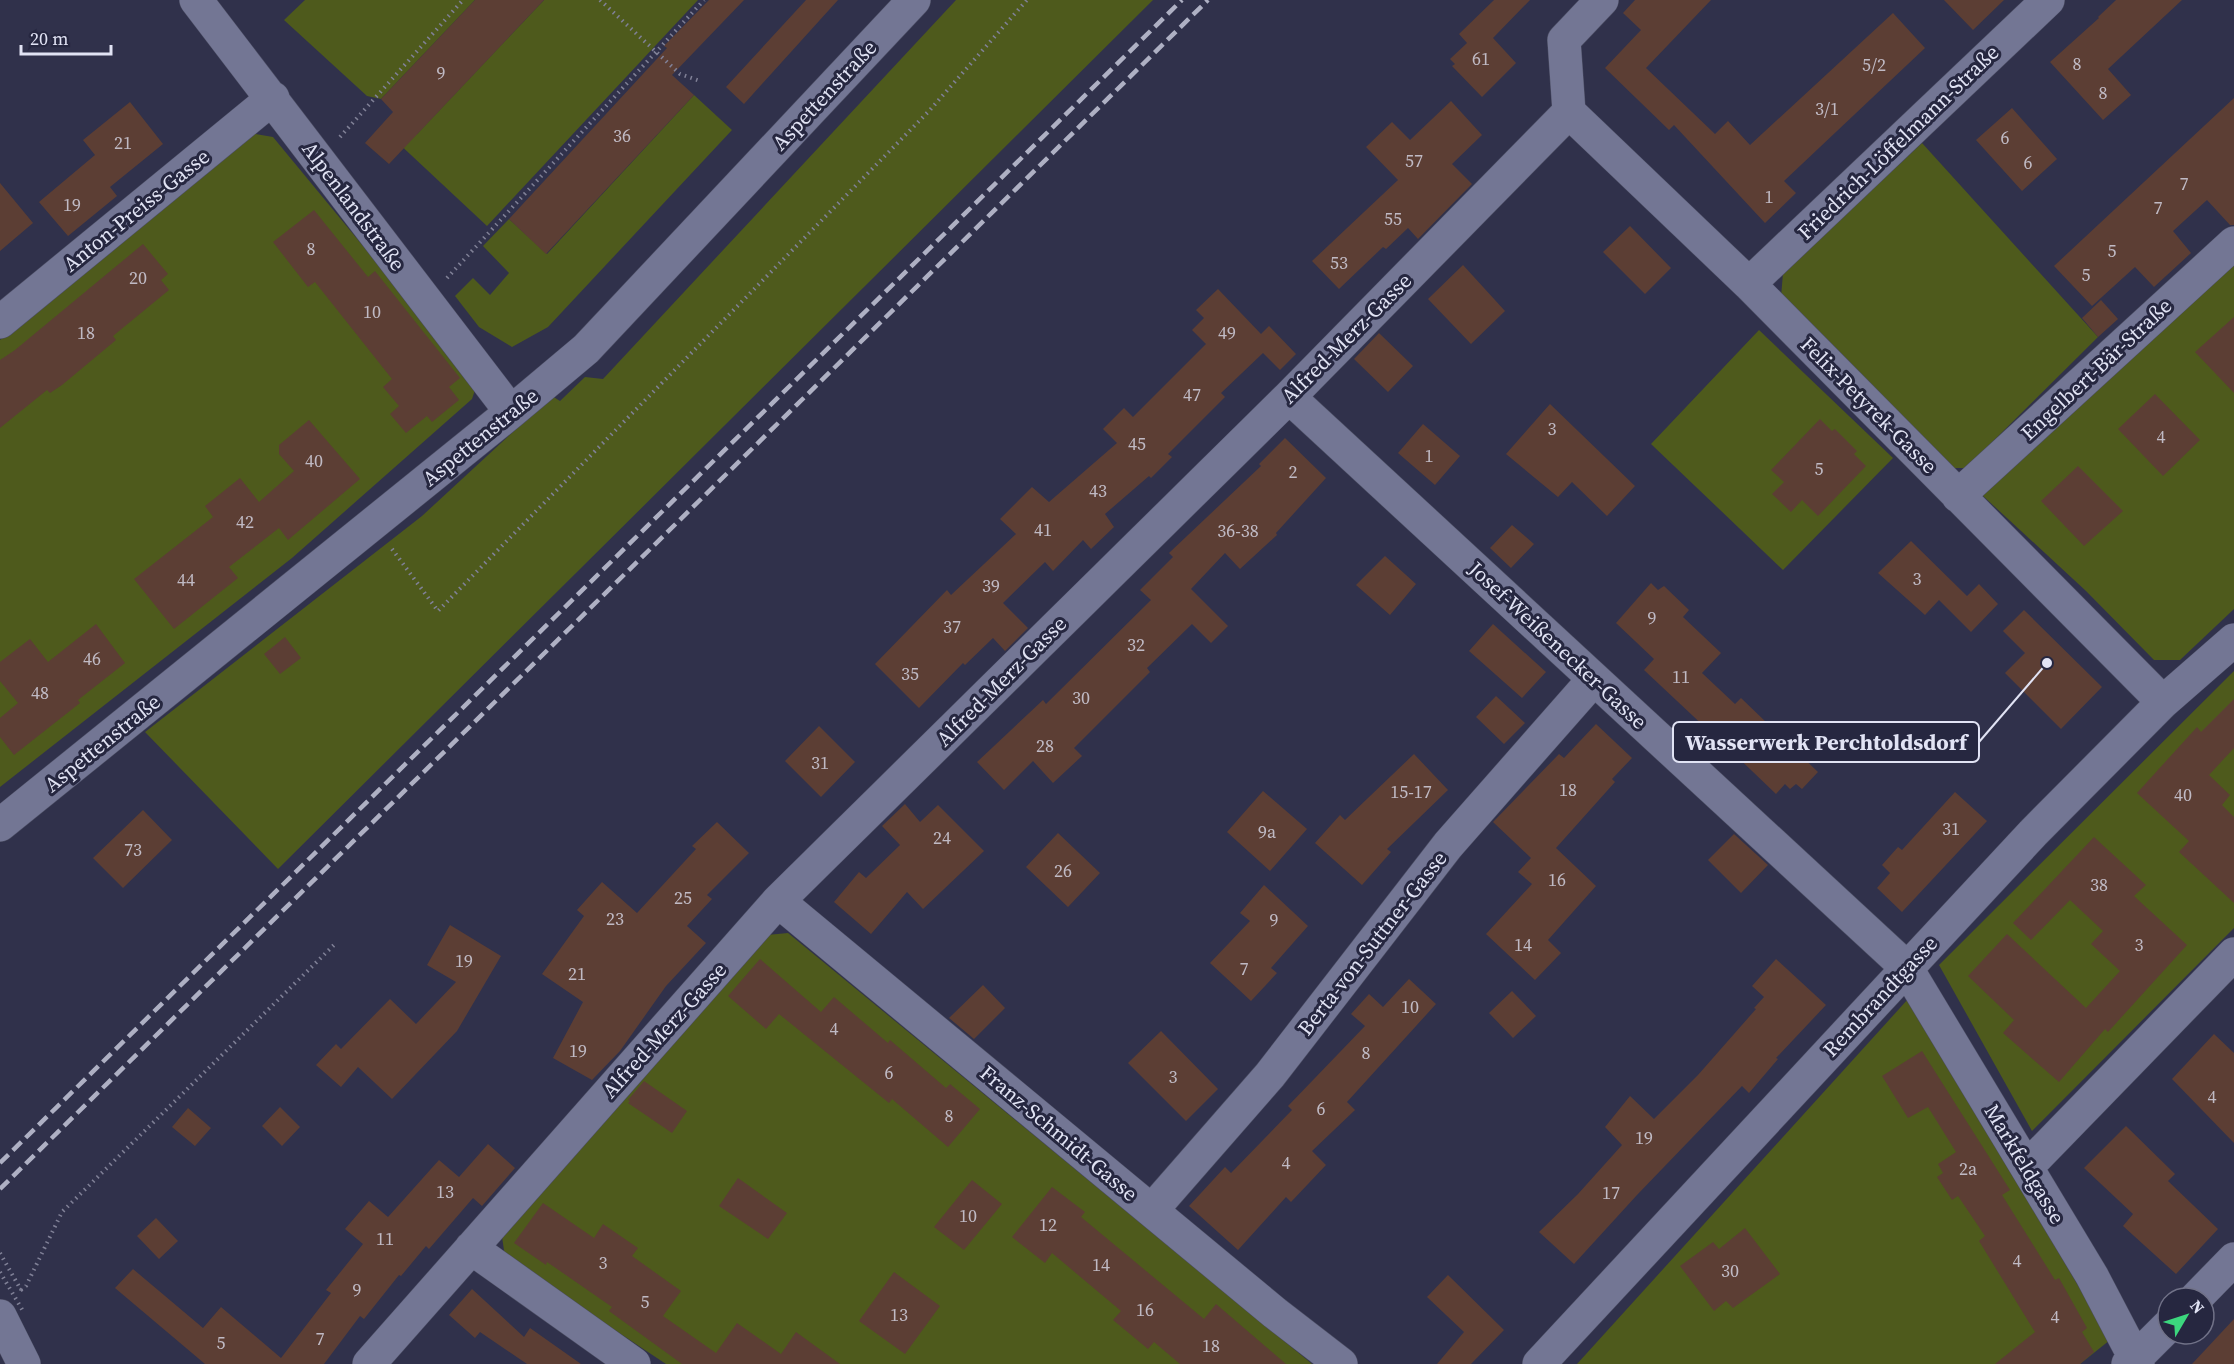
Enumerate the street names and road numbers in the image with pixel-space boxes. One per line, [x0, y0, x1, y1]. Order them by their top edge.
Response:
street label: Aspettenstraße [765, 33, 883, 157]
street label: Friedrich-Löffelmann-Straße [1791, 38, 2005, 246]
street label: Alpenlandstraße [296, 135, 412, 277]
street label: Anton-Preiss-Gasse [57, 142, 215, 278]
street label: Alfred-Merz-Gasse [1274, 266, 1418, 410]
street label: Engelbert-Bär-Straße [2014, 291, 2178, 447]
street label: Felix-Petyrek-Gasse [1794, 330, 1944, 480]
street label: Aspettenstraße [416, 381, 544, 493]
street label: Josef-Weißenecker-Gasse [1462, 554, 1654, 735]
street label: Alfred-Merz-Gasse [929, 609, 1073, 753]
street label: Aspettenstraße [38, 687, 166, 799]
street label: Berta-von-Suttner-Gasse [1291, 845, 1453, 1041]
street label: Rembrandtgasse [1816, 929, 1944, 1063]
street label: Alfred-Merz-Gasse [595, 956, 733, 1104]
street label: Franz-Schmidt-Gasse [974, 1058, 1144, 1208]
street label: Markfeldgasse [1978, 1099, 2072, 1229]

